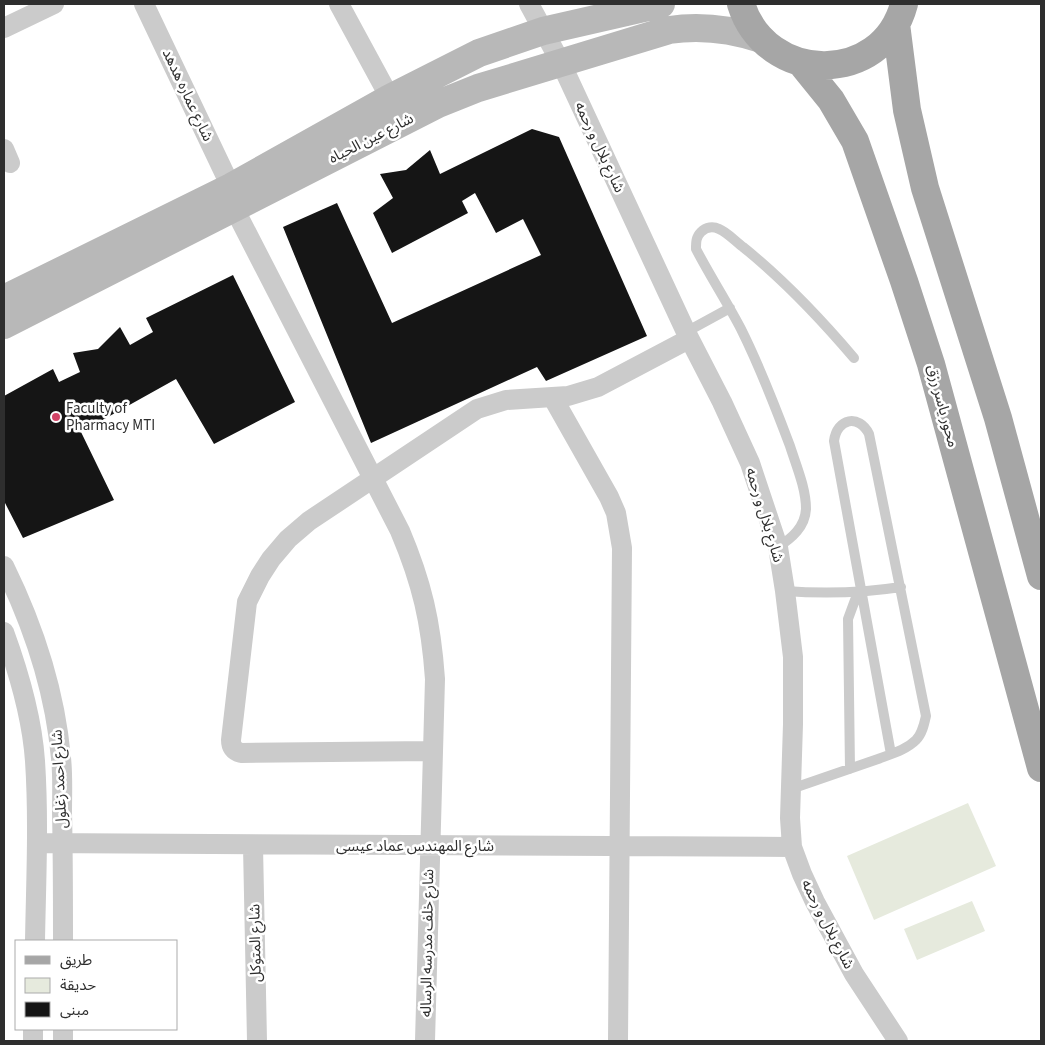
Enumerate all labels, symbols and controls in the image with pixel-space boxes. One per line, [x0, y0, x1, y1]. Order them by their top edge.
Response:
street label: شارع عماره هدهد [156, 45, 218, 146]
street label: شارع بلال و رحمه [568, 98, 630, 197]
street label: شارع عين الحياه [325, 108, 418, 170]
street label: محور ياسر رزق [921, 362, 964, 450]
place label: Faculty of Pharmacy MTI [66, 398, 155, 436]
marker: Faculty of Pharmacy MTI [50, 411, 62, 423]
street label: شارع بلال و رحمه [739, 465, 789, 566]
street label: شارع احمد زغلول [46, 729, 74, 829]
street label: شارع المهندس عماد عيسى [336, 836, 494, 858]
street label: شارع خلف مدرسه الرساله [416, 868, 440, 1017]
street label: شارع بلال و رحمه [795, 876, 859, 973]
street label: شارع المتوكل [244, 903, 268, 982]
legend [15, 940, 178, 1030]
text: طريق [60, 950, 92, 971]
text: حديقة [60, 975, 96, 996]
text: مبنى [60, 1000, 89, 1021]

